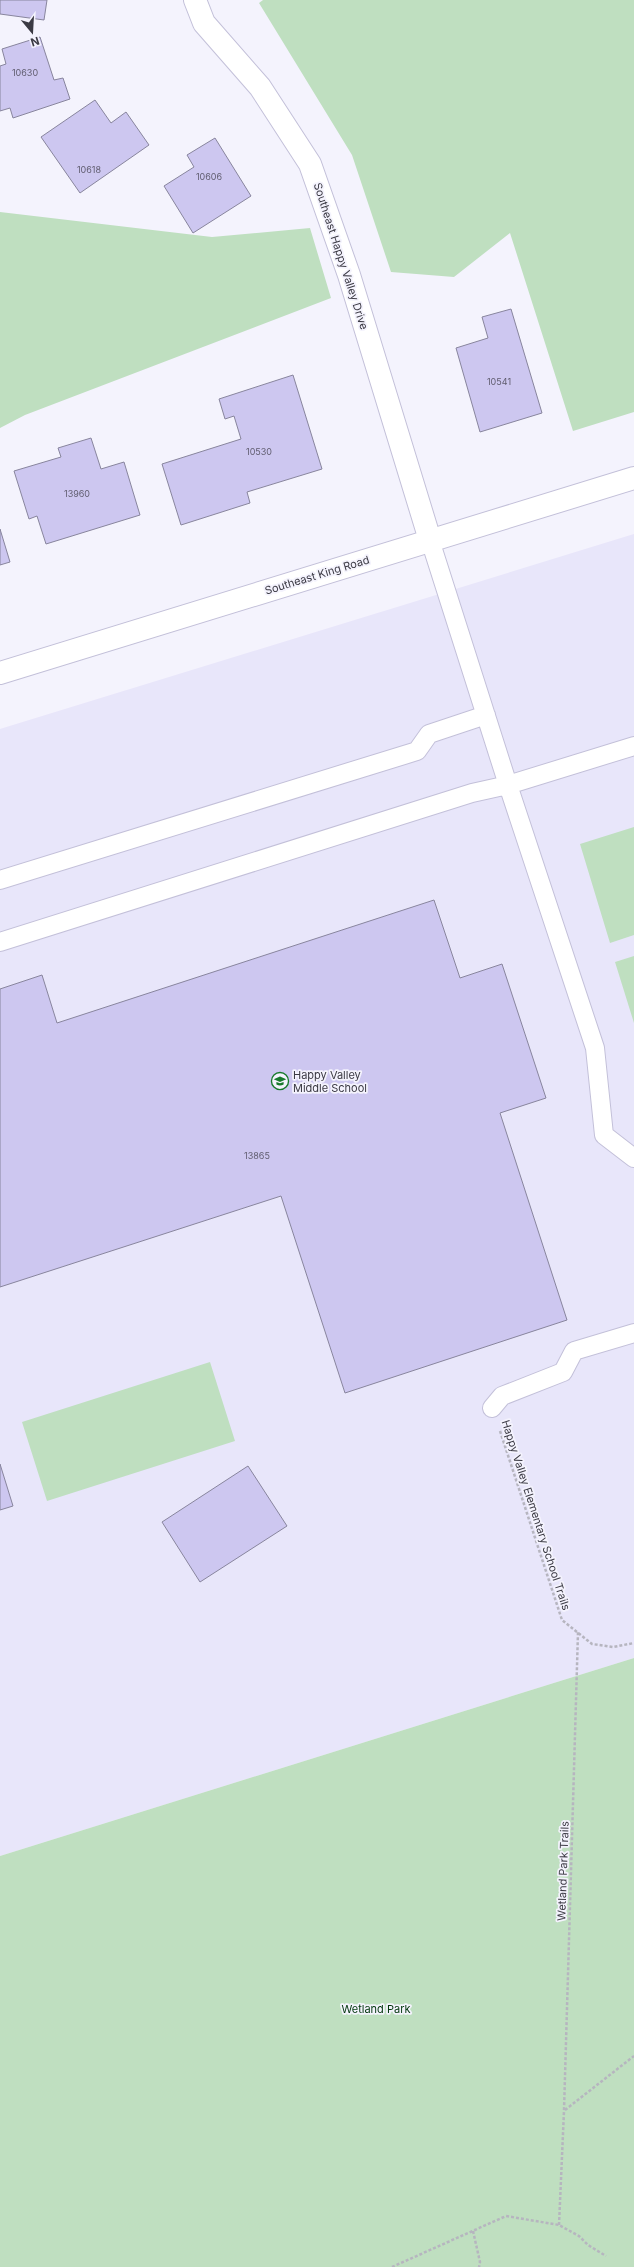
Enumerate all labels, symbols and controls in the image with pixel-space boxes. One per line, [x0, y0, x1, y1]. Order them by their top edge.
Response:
north arrow [12, 12, 52, 52]
text: N [29, 34, 41, 49]
house number: 10630 [12, 67, 38, 78]
house number: 10618 [77, 164, 102, 175]
house number: 10606 [196, 171, 223, 182]
street label: Southeast Happy Valley Drive [311, 181, 371, 331]
house number: 10541 [487, 376, 511, 387]
house number: 10530 [246, 446, 272, 457]
house number: 13960 [64, 488, 90, 499]
street label: Southeast King Road [263, 552, 371, 598]
place label: Happy Valley Middle School [293, 1068, 367, 1095]
school or university icon: Happy Valley Middle School [270, 1071, 290, 1091]
house number: 13865 [244, 1150, 270, 1161]
street label: Happy Valley Elementary School Trails [499, 1418, 574, 1612]
street label: Wetland Park Trails [554, 1821, 572, 1921]
park label: Wetland Park [341, 2002, 411, 2016]

